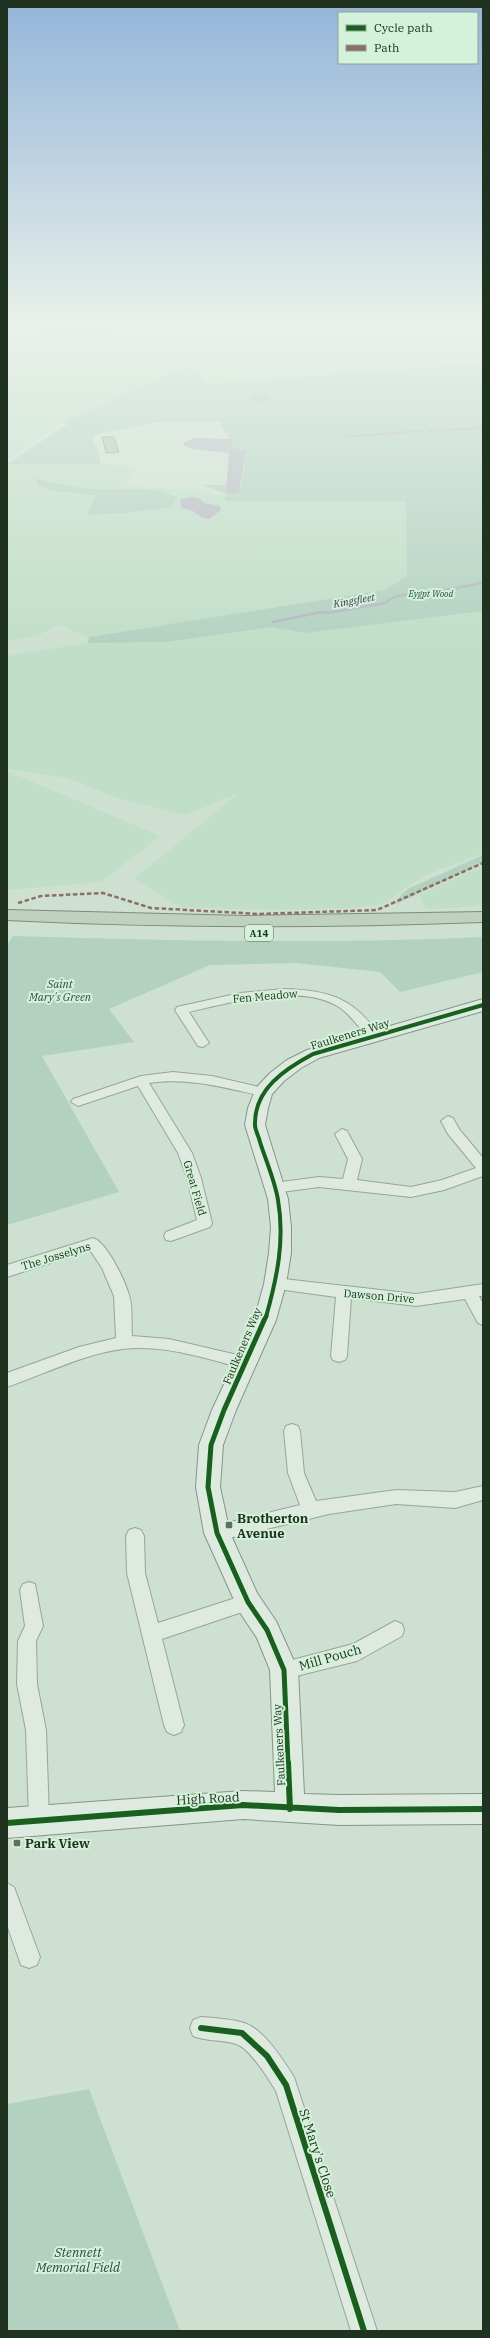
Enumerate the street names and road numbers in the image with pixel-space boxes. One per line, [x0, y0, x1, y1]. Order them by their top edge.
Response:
road number: A14 [245, 925, 273, 941]
street label: Fen Meadow [232, 986, 298, 1006]
street label: Faulkeners Way [309, 1015, 391, 1053]
street label: Great Field [180, 1159, 210, 1218]
street label: The Josselyns [20, 1239, 92, 1273]
street label: Dawson Drive [343, 1286, 415, 1306]
street label: Faulkeners Way [220, 1305, 265, 1387]
street label: Mill Pouch [297, 1640, 363, 1675]
street label: Faulkeners Way [270, 1703, 288, 1786]
street label: High Road [176, 1788, 240, 1809]
street label: St Mary's Close [295, 2107, 340, 2200]

